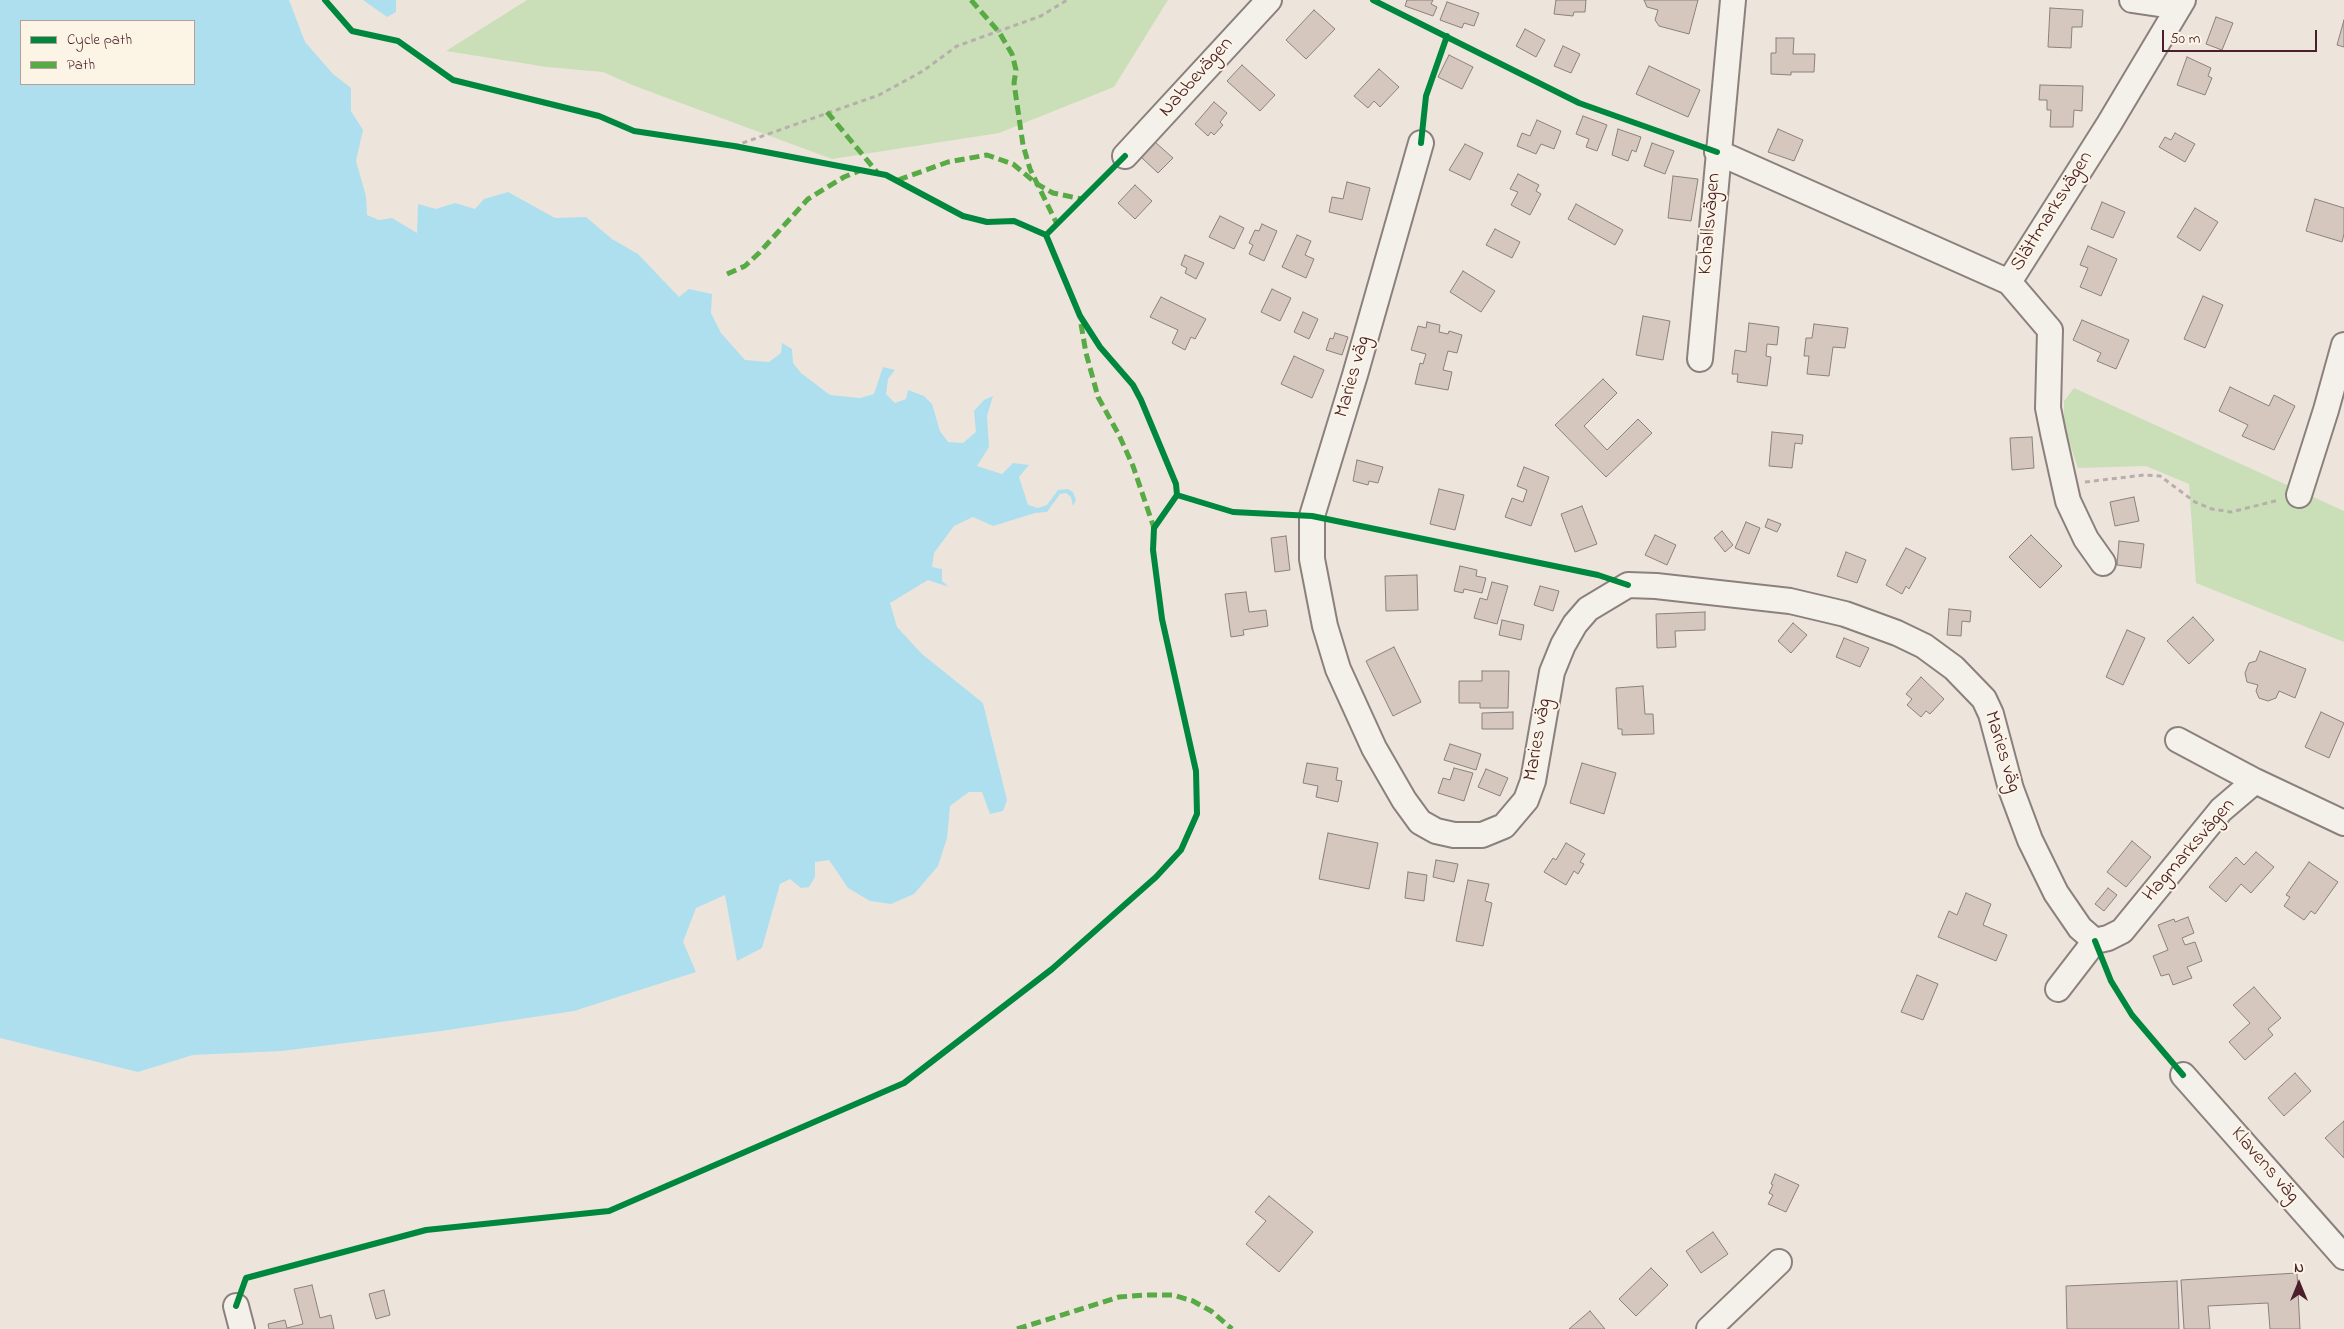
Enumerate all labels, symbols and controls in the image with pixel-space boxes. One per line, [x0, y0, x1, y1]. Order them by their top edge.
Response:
legend [20, 20, 195, 85]
scale bar [2164, 20, 2319, 52]
text: 50 m [2170, 28, 2200, 50]
text: Cycle path [67, 29, 132, 51]
street label: Nabbevägen [1155, 33, 1239, 123]
text: Path [67, 54, 95, 76]
street label: Slättmarksvägen [2007, 148, 2099, 276]
street label: Kohallsvägen [1695, 172, 1727, 276]
street label: Maries väg [1331, 333, 1377, 421]
street label: Maries väg [1520, 697, 1558, 783]
street label: Maries väg [1977, 708, 2025, 796]
street label: Hagmarksvägen [2139, 795, 2241, 907]
street label: Klavens väg [2224, 1123, 2304, 1209]
text: N [2294, 1258, 2304, 1279]
north arrow [2274, 1259, 2324, 1309]

